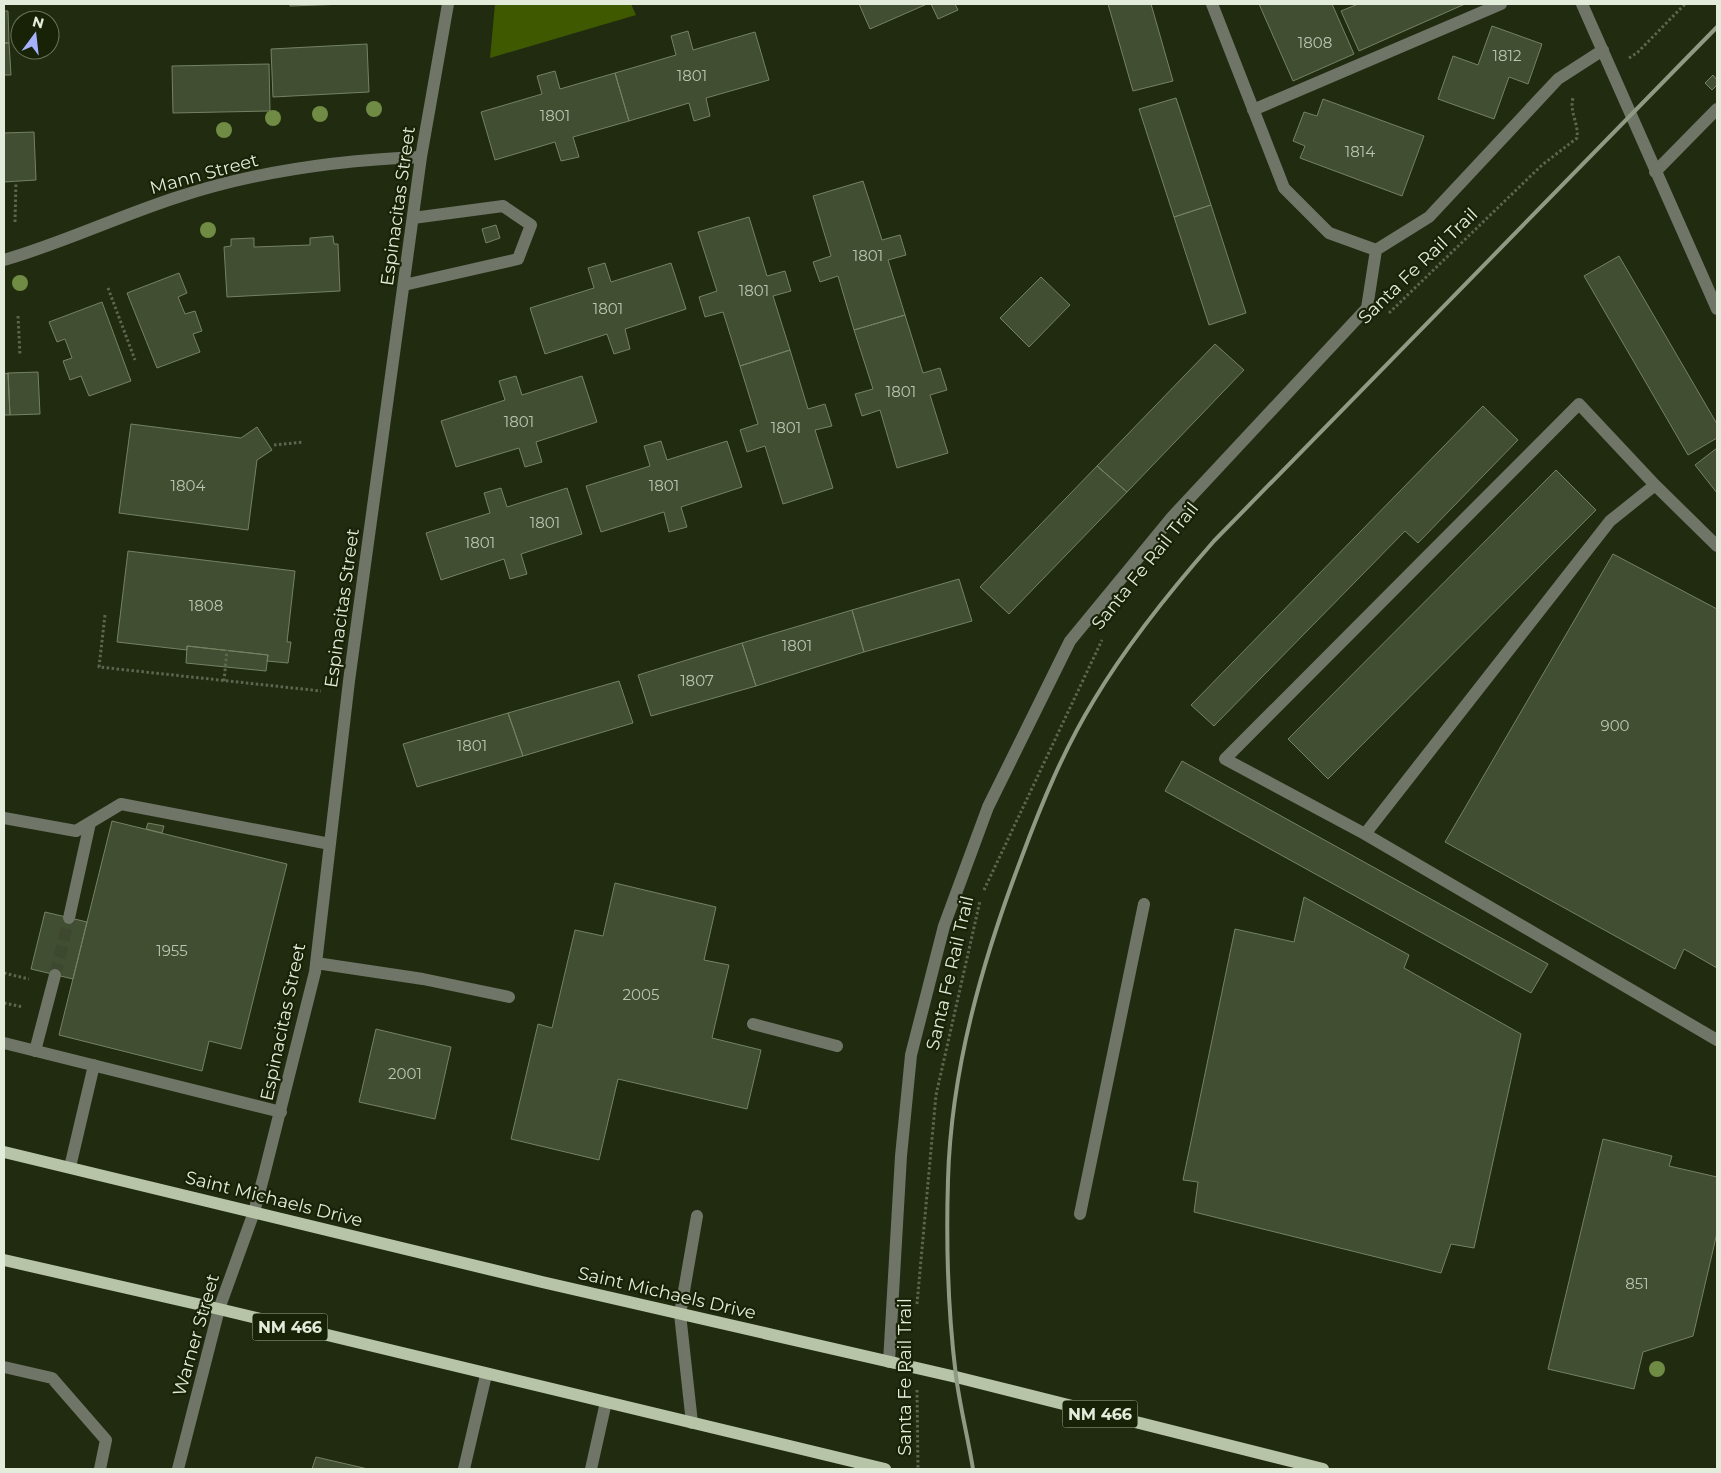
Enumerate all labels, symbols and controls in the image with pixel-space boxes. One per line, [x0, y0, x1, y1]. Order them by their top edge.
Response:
north arrow [10, 10, 60, 60]
text: N [31, 12, 46, 33]
house number: 1808 [1298, 33, 1332, 52]
house number: 1812 [1493, 46, 1521, 65]
house number: 1801 [677, 66, 707, 85]
house number: 1801 [540, 106, 570, 125]
street label: Espinacitas Street [376, 125, 420, 287]
house number: 1814 [1345, 142, 1375, 161]
street label: Mann Street [147, 149, 261, 199]
street label: Santa Fe Rail Trail [1354, 203, 1482, 329]
house number: 1801 [853, 246, 883, 265]
house number: 1801 [739, 281, 769, 300]
house number: 1801 [593, 299, 623, 318]
house number: 1801 [886, 382, 916, 401]
house number: 1801 [504, 412, 534, 431]
house number: 1801 [771, 418, 801, 437]
house number: 1804 [171, 476, 205, 495]
house number: 1801 [649, 476, 679, 495]
street label: Santa Fe Rail Trail [1087, 498, 1203, 634]
house number: 1801 [530, 513, 560, 532]
street label: Espinacitas Street [320, 527, 364, 689]
house number: 1801 [465, 533, 495, 552]
house number: 1808 [189, 596, 223, 615]
house number: 1801 [782, 636, 812, 655]
house number: 1807 [680, 671, 714, 690]
house number: 900 [1601, 716, 1630, 735]
house number: 1801 [457, 736, 487, 755]
street label: Santa Fe Rail Trail [922, 894, 978, 1052]
house number: 1955 [156, 941, 188, 960]
street label: Espinacitas Street [256, 941, 310, 1103]
house number: 2005 [623, 985, 659, 1004]
house number: 2001 [388, 1064, 422, 1083]
street label: Saint Michaels Drive [183, 1166, 365, 1232]
street label: Saint Michaels Drive [576, 1262, 758, 1324]
street label: Warner Street [168, 1271, 224, 1399]
house number: 851 [1625, 1274, 1649, 1293]
street label: Santa Fe Rail Trail [894, 1298, 916, 1456]
road number: NM 466 [252, 1314, 328, 1340]
road number: NM 466 [1062, 1400, 1138, 1428]

